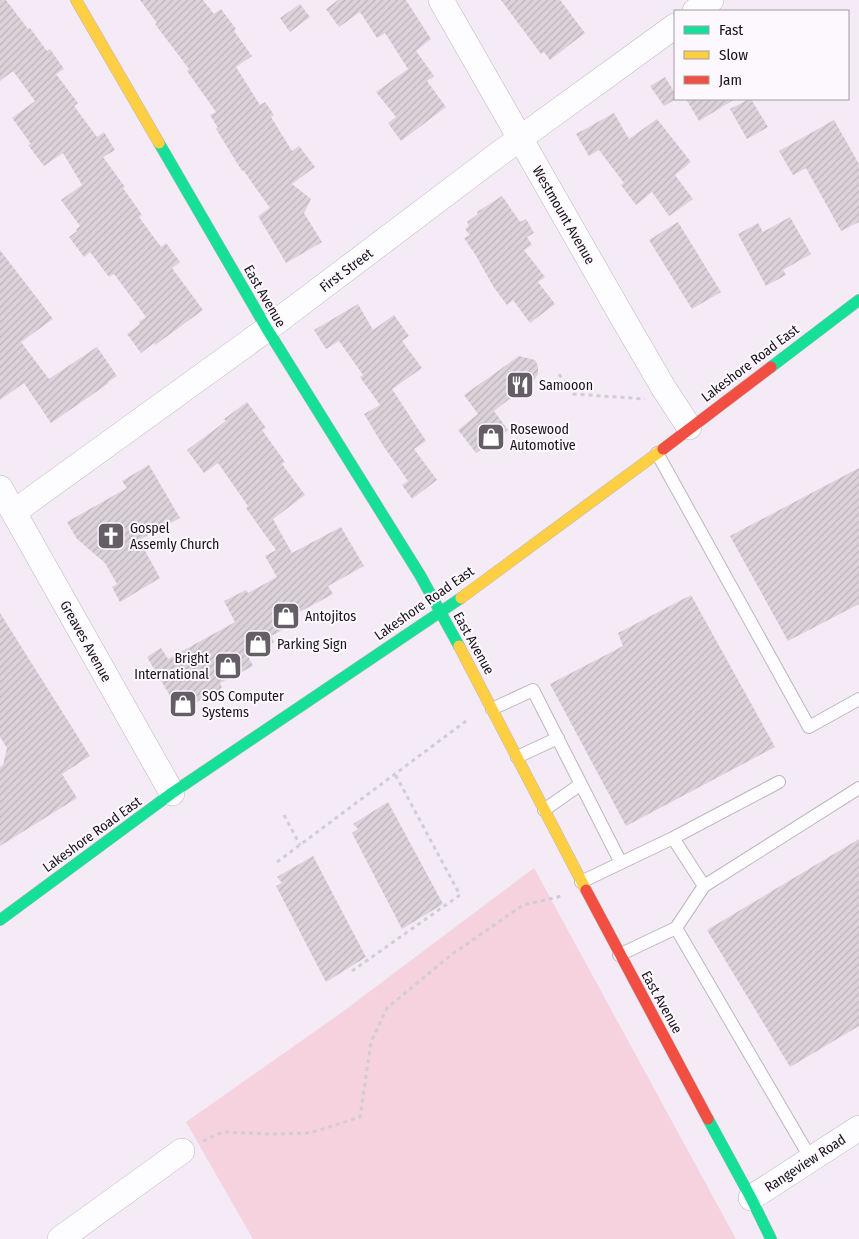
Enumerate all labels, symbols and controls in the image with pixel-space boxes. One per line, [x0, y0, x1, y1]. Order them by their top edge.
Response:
legend [674, 10, 849, 100]
text: Fast [719, 21, 743, 39]
text: Slow [719, 46, 748, 64]
text: Jam [719, 71, 742, 89]
street label: Westmount Avenue [529, 163, 599, 267]
street label: First Street [316, 245, 377, 296]
street label: East Avenue [240, 262, 289, 330]
street label: Lakeshore Road East [698, 321, 803, 406]
restaurant icon: Samooon [505, 370, 535, 400]
place label: Samooon [539, 377, 593, 394]
place label: Rosewood Automotive [510, 421, 576, 454]
shop icon: Rosewood Automotive [476, 422, 506, 452]
place label: Gospel Assemly Church [130, 520, 220, 553]
church icon: Gospel Assemly Church [96, 521, 126, 551]
street label: Lakeshore Road East [371, 562, 478, 644]
street label: Greaves Avenue [56, 598, 115, 685]
shop icon: Antojitos [271, 601, 301, 631]
place label: Antojitos [305, 608, 356, 625]
street label: East Avenue [449, 609, 498, 678]
shop icon: Parking Sign [243, 629, 273, 659]
place label: Parking Sign [277, 636, 347, 653]
place label: Bright International [134, 650, 209, 683]
shop icon: Bright International [213, 651, 243, 681]
place label: SOS Computer Systems [202, 688, 284, 721]
shop icon: SOS Computer Systems [168, 689, 198, 719]
street label: Lakeshore Road East [40, 793, 145, 876]
street label: East Avenue [637, 968, 686, 1037]
street label: Rangeview Road [762, 1131, 849, 1196]

